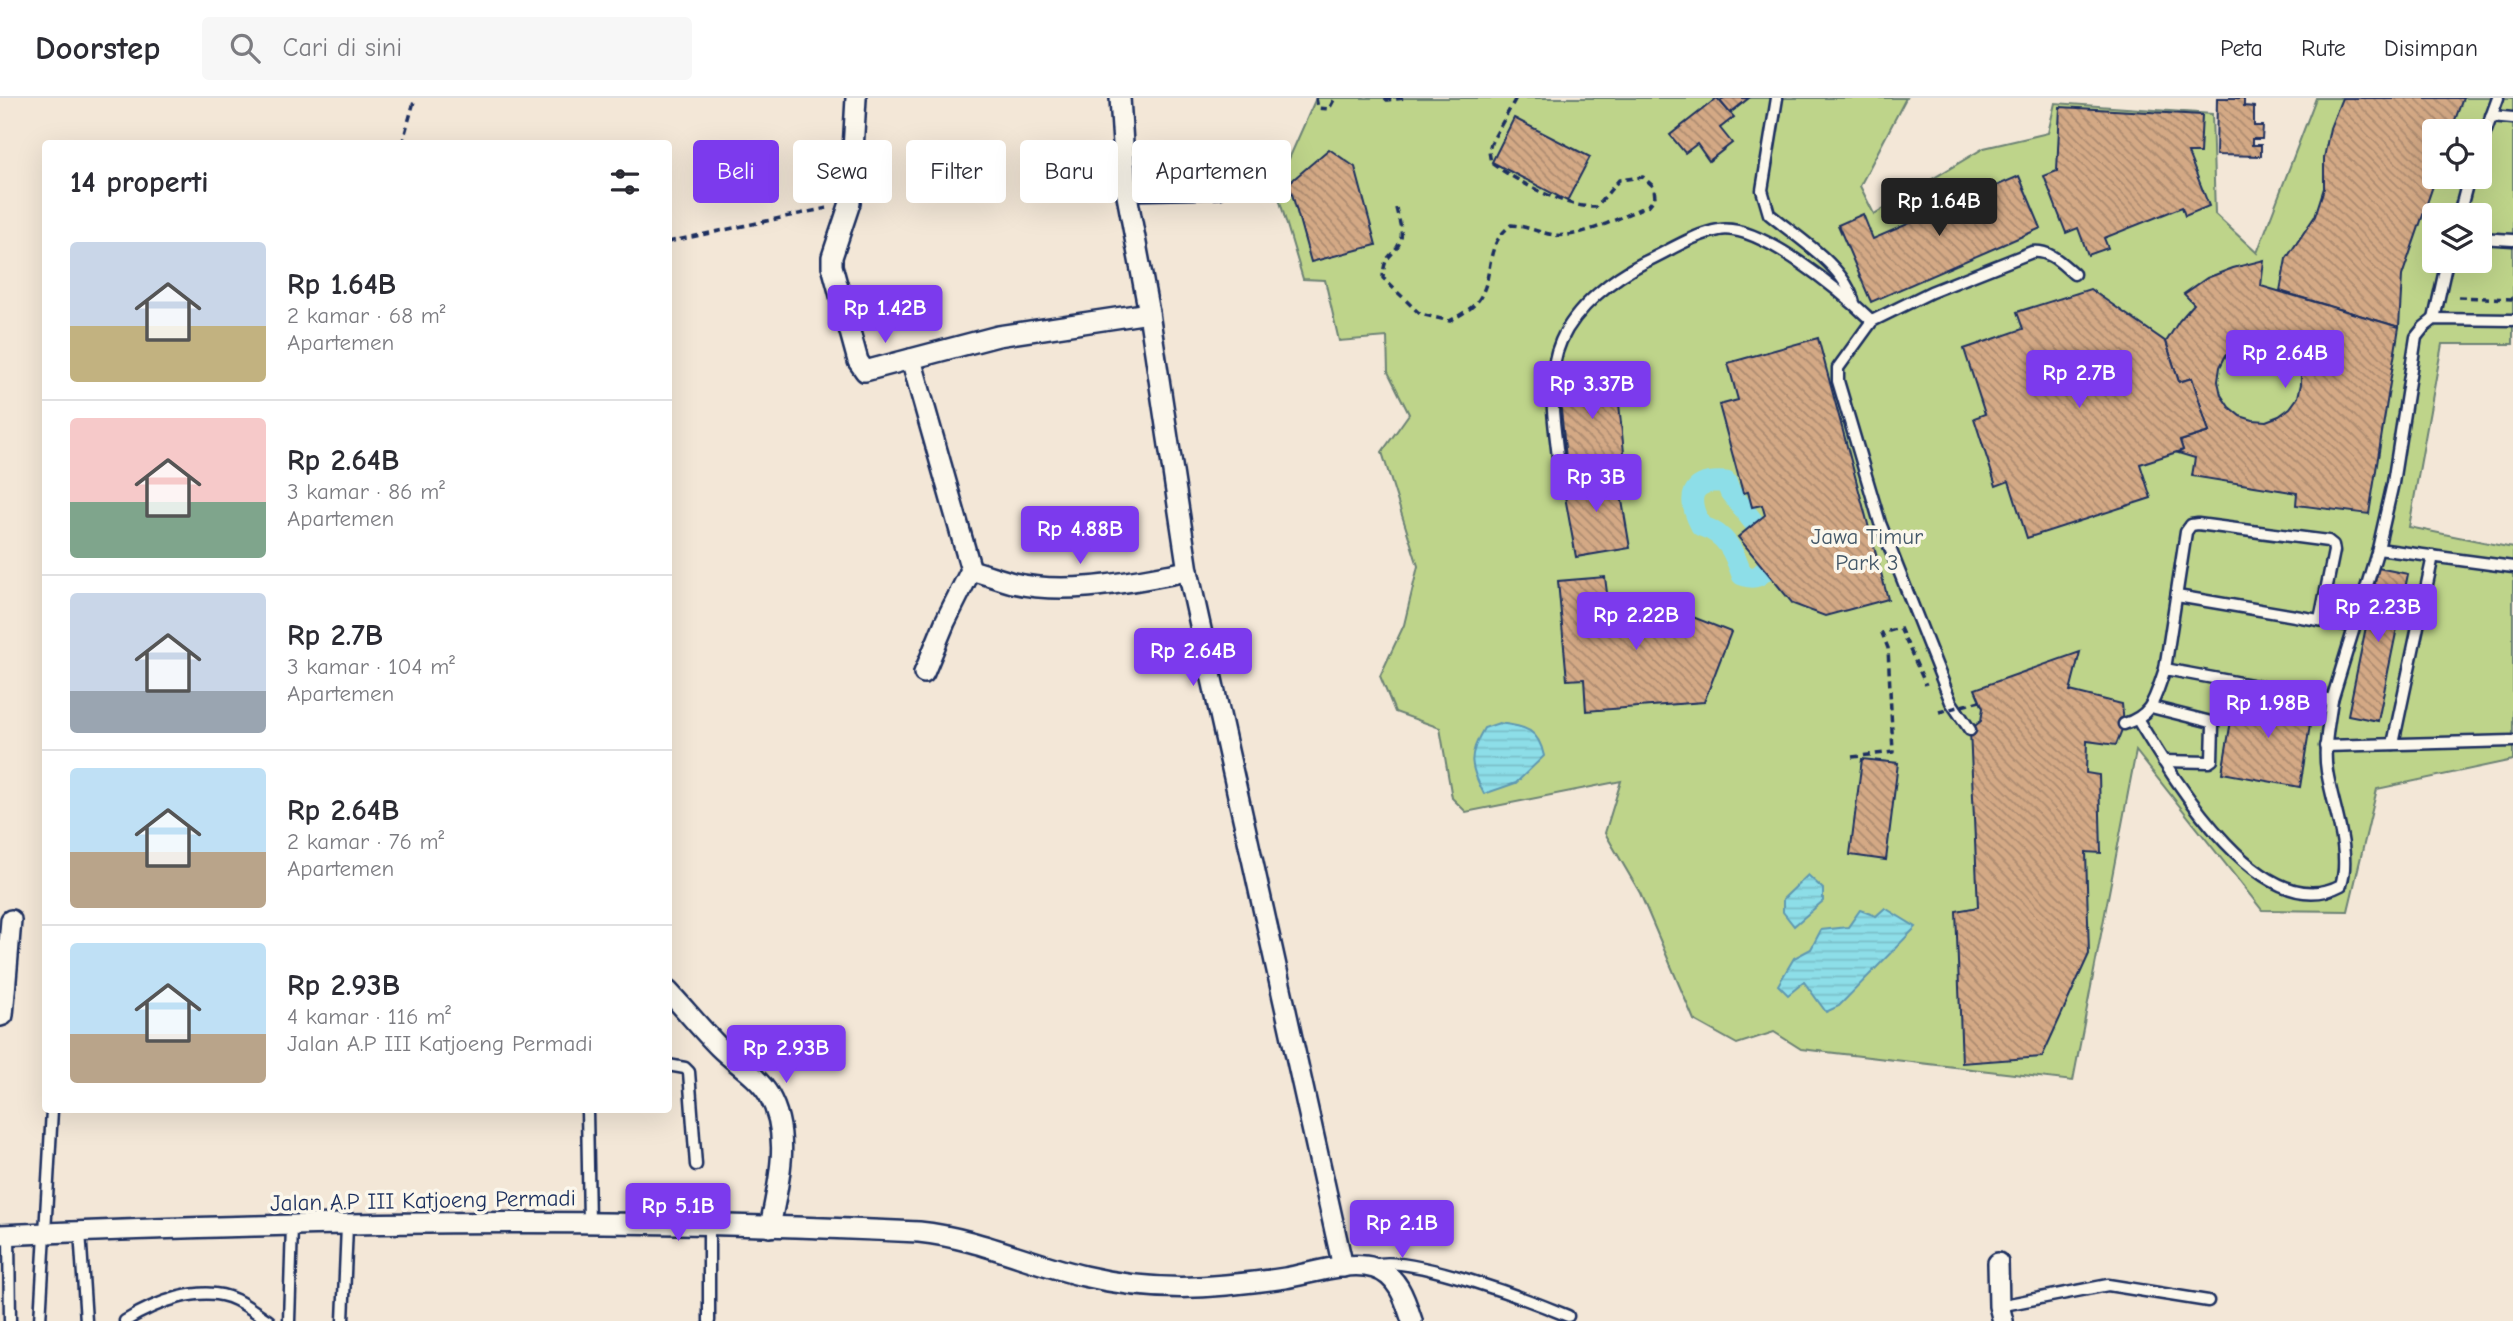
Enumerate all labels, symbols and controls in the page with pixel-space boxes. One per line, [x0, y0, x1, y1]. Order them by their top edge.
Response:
search box [202, 17, 692, 80]
text: Doorstep [35, 29, 160, 67]
icon: search [226, 29, 264, 67]
text: Cari di sini [282, 33, 402, 63]
text: Peta [2220, 34, 2263, 62]
text: Rute [2301, 34, 2346, 62]
text: Disimpan [2384, 34, 2478, 62]
map controls [2422, 119, 2492, 273]
button: locate [2422, 119, 2492, 189]
chip: Beli [693, 140, 779, 203]
chip: Sewa [793, 140, 892, 203]
chip: Filter [906, 140, 1006, 203]
chip: Baru [1020, 140, 1118, 203]
chip: Apartemen [1132, 140, 1291, 203]
icon: filters [606, 163, 644, 201]
text: 14 properti [70, 165, 209, 200]
pin: Rp 1.64B [1867, 178, 2011, 238]
text: Rp 1.64B [1897, 187, 1981, 214]
button: layers [2422, 203, 2492, 273]
text: Rp 1.64B [287, 267, 396, 302]
icon: home [126, 270, 210, 354]
pin: Rp 1.42B [813, 286, 957, 345]
text: Rp 1.42B [843, 294, 927, 321]
text: 2 kamar · 68 m² [287, 302, 445, 329]
text: Apartemen [287, 329, 394, 356]
pin: Rp 2.64B [2213, 330, 2357, 390]
text: Rp 2.64B [2242, 339, 2328, 366]
pin: Rp 2.7B [2014, 350, 2144, 410]
text: Rp 2.7B [2042, 359, 2116, 386]
pin: Rp 3.37B [1520, 362, 1664, 421]
text: Rp 3.37B [1550, 370, 1634, 397]
text: Rp 2.64B [287, 443, 399, 478]
icon: home [126, 446, 210, 530]
pin: Rp 3B [1547, 454, 1645, 514]
text: Rp 3B [1567, 463, 1625, 490]
text: 3 kamar · 86 m² [287, 478, 445, 505]
text: Apartemen [287, 505, 394, 532]
pin: Rp 4.88B [1008, 506, 1152, 566]
text: Rp 4.88B [1037, 515, 1123, 542]
park label: Jawa Timur Park 3 [1811, 523, 1924, 576]
pin: Rp 2.23B [2306, 584, 2450, 644]
pin: Rp 2.22B [1564, 592, 1708, 652]
text: Rp 2.23B [2335, 593, 2421, 620]
text: Rp 2.22B [1593, 601, 1679, 628]
text: Rp 2.7B [287, 618, 383, 653]
icon: home [126, 621, 210, 705]
pin: Rp 2.64B [1121, 628, 1265, 688]
text: Rp 2.64B [1150, 637, 1236, 664]
text: 3 kamar · 104 m² [287, 653, 455, 680]
text: Apartemen [287, 680, 394, 707]
pin: Rp 1.98B [2196, 680, 2340, 740]
text: Rp 1.98B [2226, 689, 2310, 716]
text: Rp 2.64B [287, 793, 399, 828]
icon: home [126, 796, 210, 880]
text: 2 kamar · 76 m² [287, 828, 444, 855]
text: Apartemen [287, 855, 394, 882]
text: Rp 2.93B [287, 968, 400, 1003]
icon: home [126, 971, 210, 1055]
text: 4 kamar · 116 m² [287, 1003, 451, 1030]
pin: Rp 2.93B [714, 1026, 858, 1085]
text: Jalan A.P III Katjoeng Permadi [287, 1030, 593, 1057]
text: Rp 2.93B [743, 1034, 829, 1061]
street label: Jalan A.P III Katjoeng Permadi [270, 1184, 576, 1217]
pin: Rp 5.1B [613, 1184, 743, 1243]
text: Rp 5.1B [641, 1192, 715, 1219]
pin: Rp 2.1B [1337, 1200, 1467, 1260]
text: Rp 2.1B [1366, 1209, 1438, 1236]

